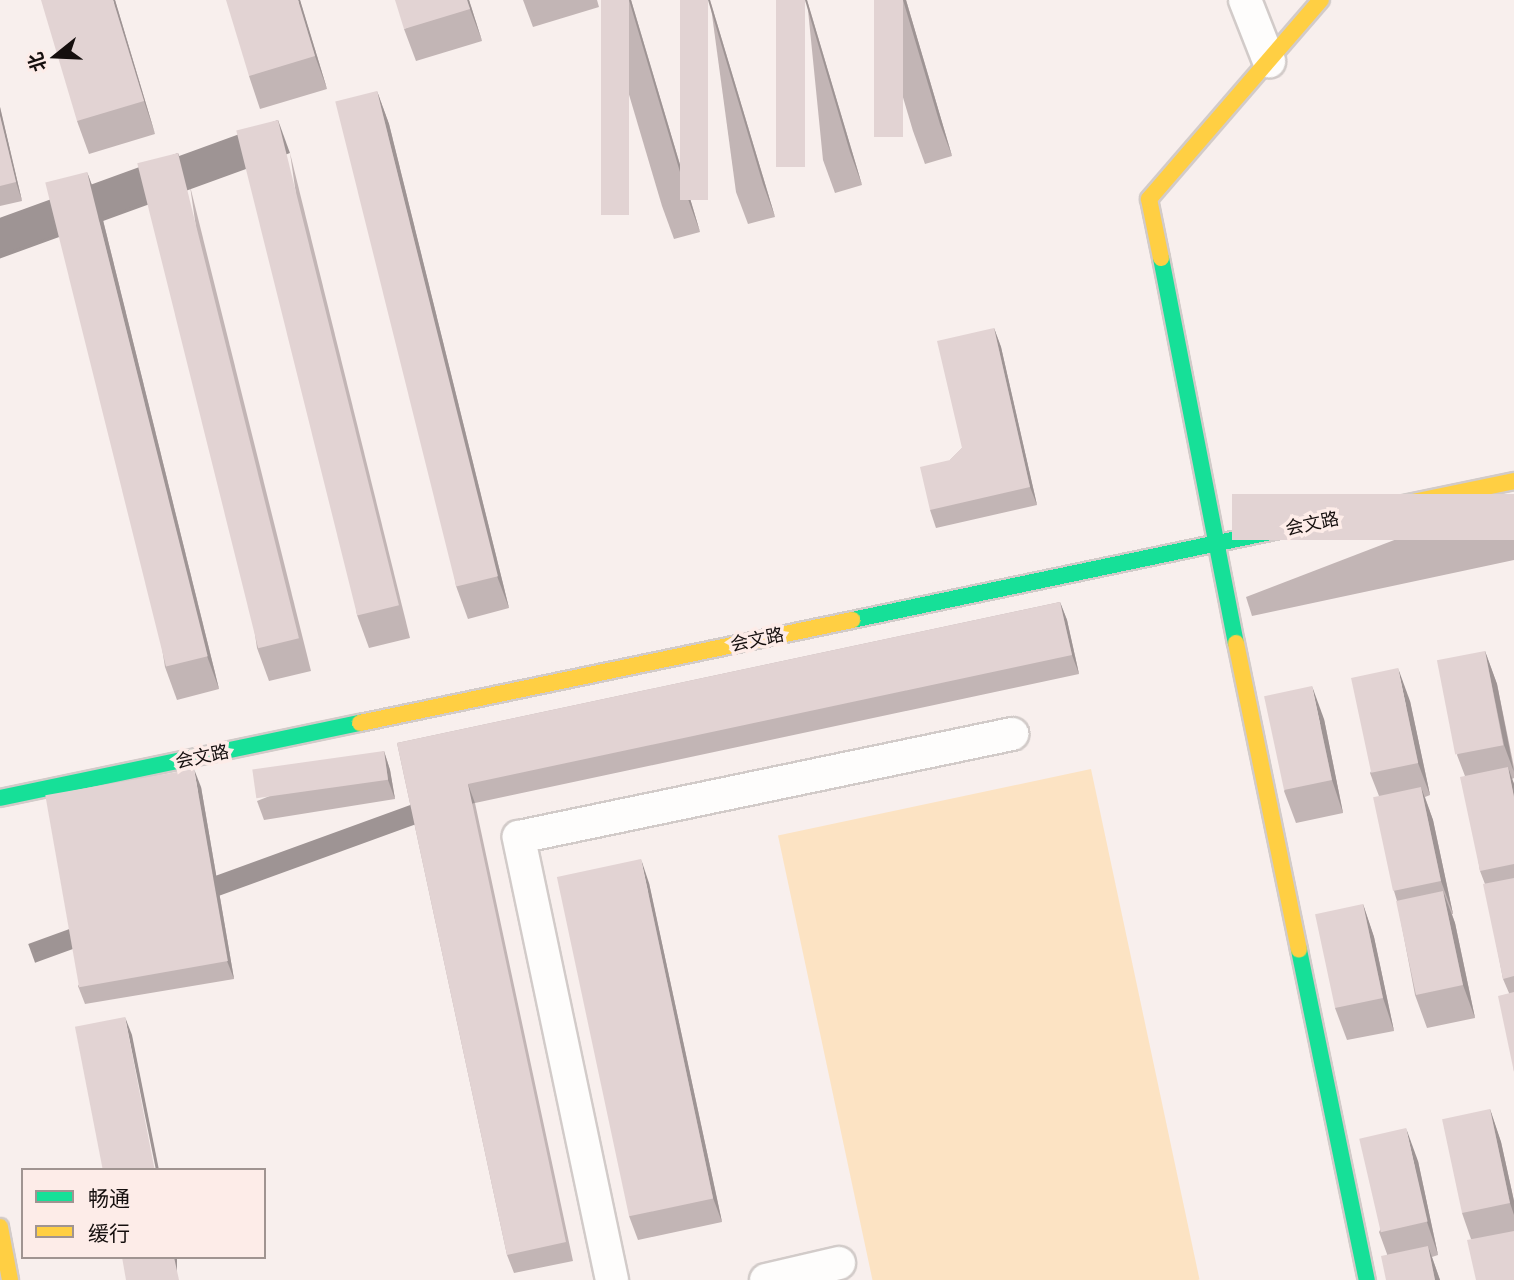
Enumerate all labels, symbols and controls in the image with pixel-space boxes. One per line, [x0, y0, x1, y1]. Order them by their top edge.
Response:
north arrow [21, 21, 91, 91]
text: 北 [20, 49, 52, 76]
street label: 会文路 [1283, 507, 1341, 539]
street label: 会文路 [728, 623, 786, 655]
street label: 会文路 [173, 740, 231, 772]
legend [21, 1168, 266, 1259]
text: 畅通 [88, 1181, 130, 1212]
text: 缓行 [88, 1216, 130, 1247]

